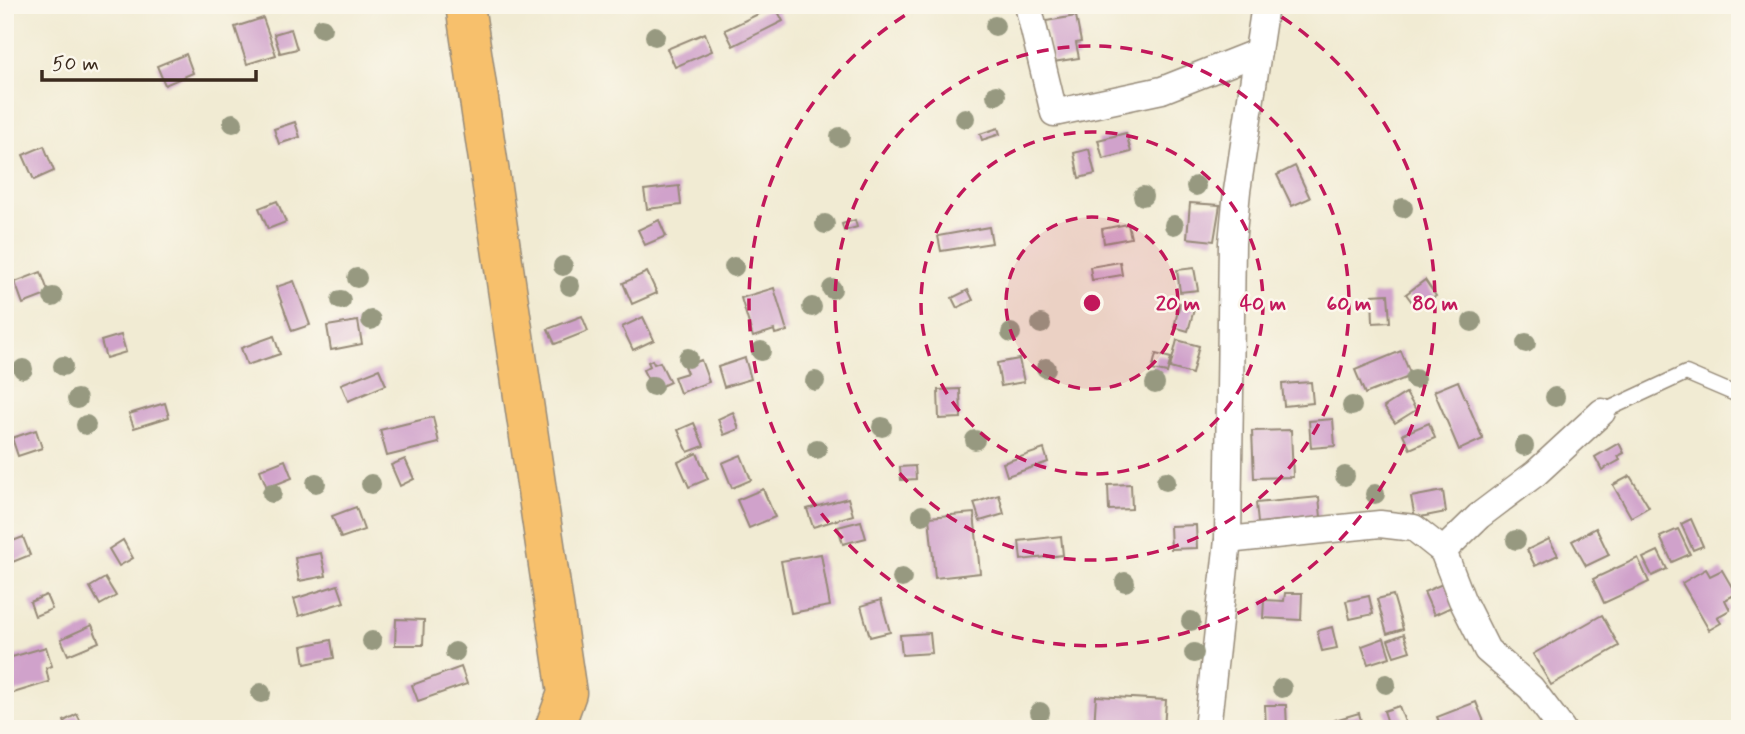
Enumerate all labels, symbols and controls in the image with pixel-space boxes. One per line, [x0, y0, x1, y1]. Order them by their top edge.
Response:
scale bar [42, 38, 256, 82]
text: 50 m [52, 50, 99, 78]
text: 20 m [1156, 290, 1201, 318]
text: 40 m [1240, 290, 1287, 318]
text: 60 m [1326, 290, 1372, 318]
text: 80 m [1412, 290, 1458, 318]
centre of rings [1080, 291, 1104, 315]

